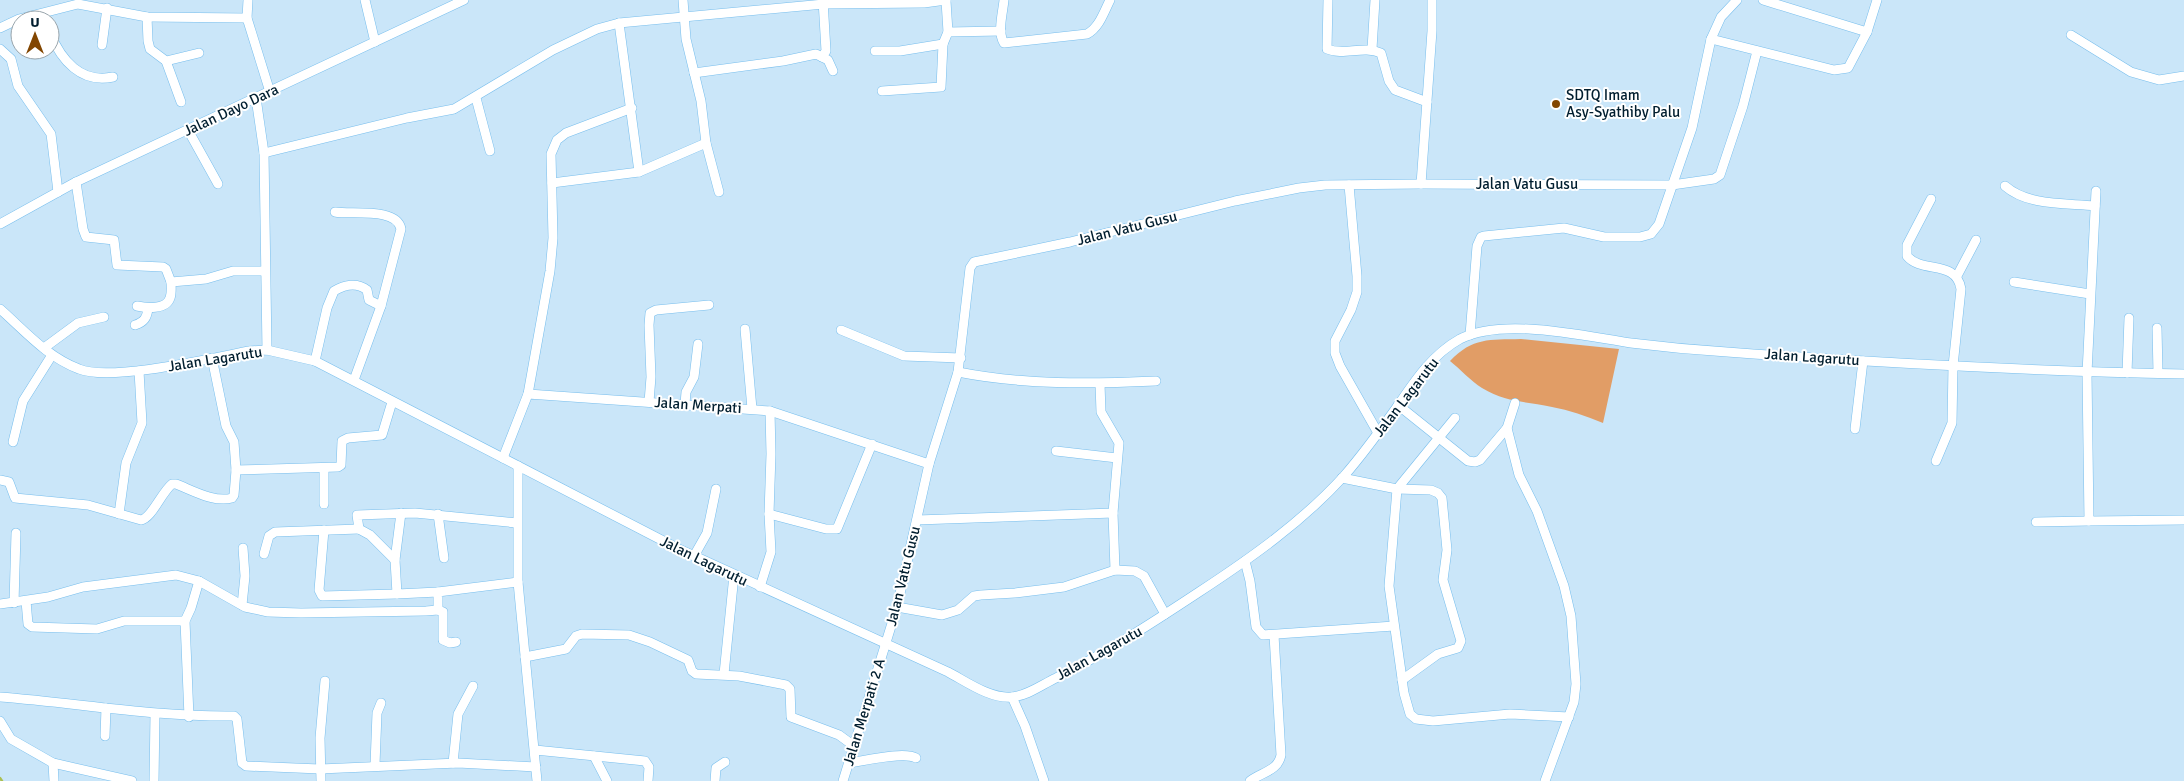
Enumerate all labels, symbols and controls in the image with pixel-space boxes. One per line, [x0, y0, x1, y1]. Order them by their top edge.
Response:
north arrow [10, 10, 60, 60]
text: U [30, 14, 40, 31]
street label: Jalan Dayo Dara [181, 80, 281, 140]
place label: SDTQ Imam Asy-Syathiby Palu [1566, 86, 1680, 121]
marker: SDTQ Imam Asy-Syathiby Palu [1550, 98, 1562, 110]
street label: Jalan Vatu Gusu [1476, 175, 1578, 193]
street label: Jalan Vatu Gusu [1075, 207, 1179, 249]
street label: Jalan Lagarutu [166, 343, 264, 375]
street label: Jalan Lagarutu [1764, 345, 1860, 369]
street label: Jalan Lagarutu [1370, 354, 1442, 440]
street label: Jalan Merpati [654, 393, 742, 417]
street label: Jalan Vatu Gusu [882, 524, 924, 628]
street label: Jalan Lagarutu [657, 532, 751, 590]
street label: Jalan Lagarutu [1053, 622, 1145, 684]
street label: Jalan Merpati 2 A [839, 656, 889, 768]

